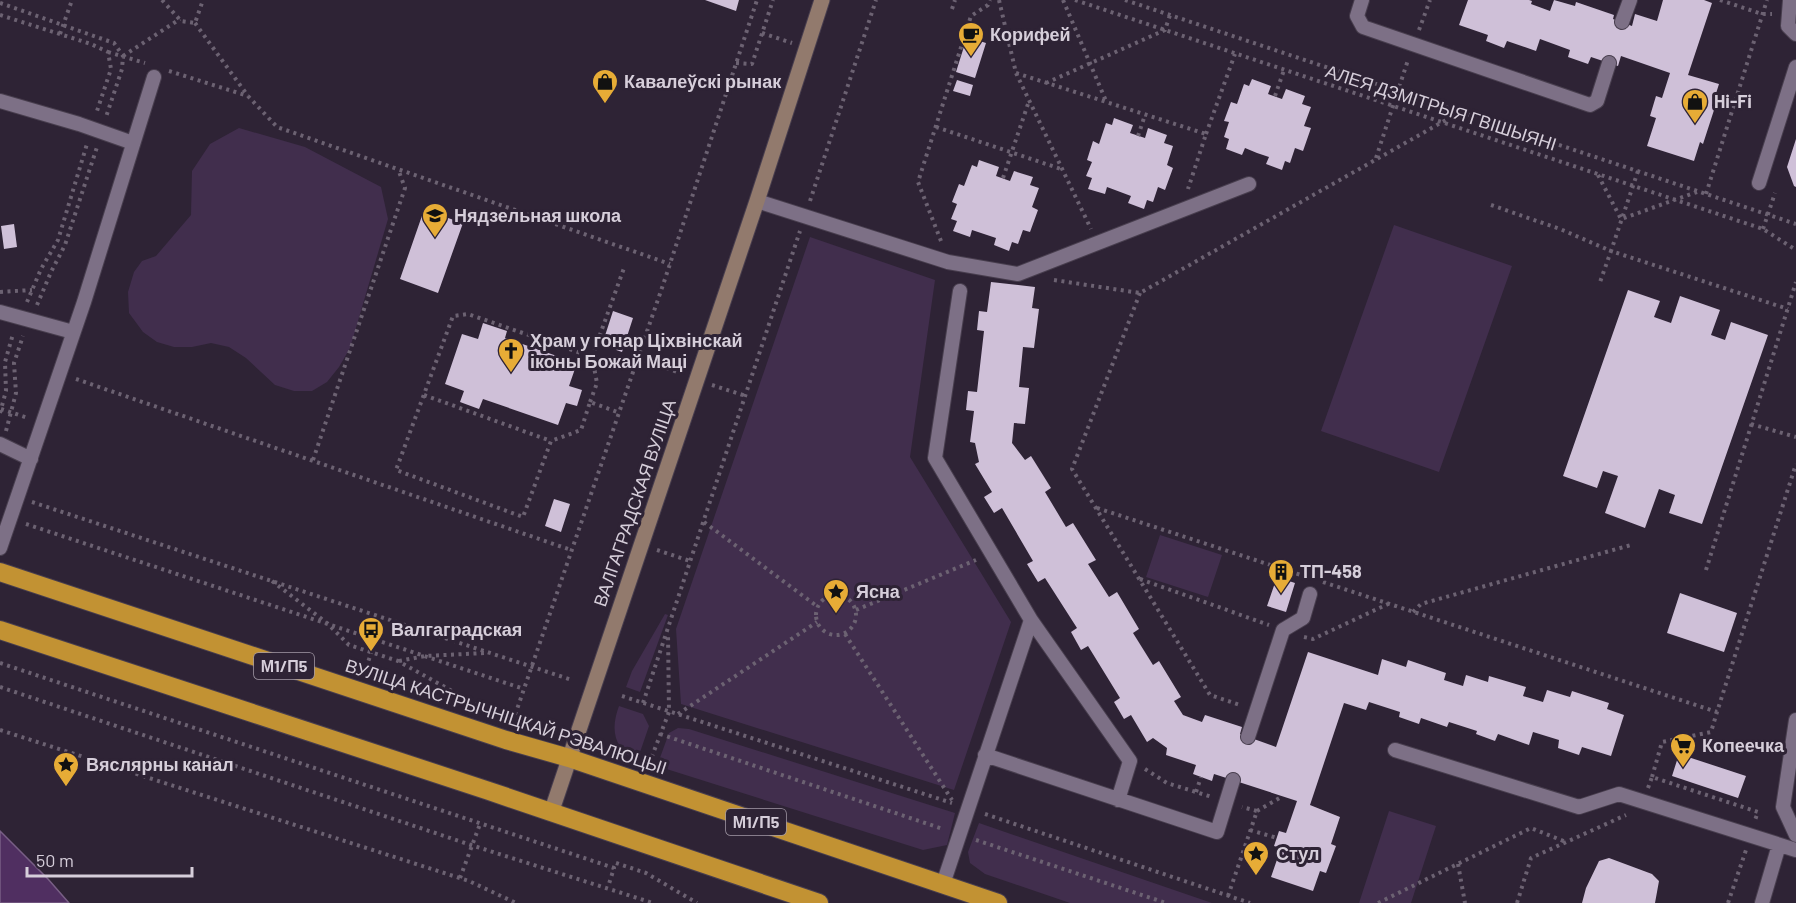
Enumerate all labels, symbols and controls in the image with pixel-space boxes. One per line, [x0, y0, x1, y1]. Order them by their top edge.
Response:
cafe icon: Корифей [956, 20, 986, 58]
place label: Корифей [990, 23, 1071, 45]
street label: АЛЕЯ ДЗМІТРЫЯ ГВІШЫЯНІ [1323, 59, 1560, 155]
shop icon: Кавалеўскі рынак [590, 67, 620, 105]
place label: Кавалеўскі рынак [624, 70, 782, 92]
shop icon: Hi-Fi [1680, 87, 1710, 125]
place label: Hi-Fi [1714, 90, 1752, 112]
school or university icon: Нядзельная школа [420, 201, 450, 239]
place label: Нядзельная школа [454, 204, 622, 226]
place label: Храм у гонар Ціхвінскай іконы Божай Маці [530, 329, 742, 372]
church icon: Храм у гонар Ціхвінскай іконы Божай Маці [496, 336, 526, 374]
street label: ВАЛГАГРАДСКАЯ ВУЛІЦА [588, 396, 680, 609]
building icon: ТП-458 [1266, 557, 1296, 595]
place label: ТП-458 [1300, 560, 1362, 582]
place icon: Ясна [821, 577, 851, 615]
place label: Ясна [856, 580, 901, 602]
bus stop icon: Валгаградская [356, 615, 386, 653]
place label: Валгаградская [391, 618, 522, 640]
road number: М1/П5 [254, 653, 314, 679]
street label: ВУЛІЦА КАСТРЫЧНІЦКАЙ РЭВАЛЮЦЫІ [343, 654, 670, 779]
supermarket icon: Копеечка [1668, 731, 1698, 769]
place label: Копеечка [1702, 734, 1785, 756]
place icon: Вяслярны канал [51, 750, 81, 788]
place label: Вяслярны канал [86, 753, 234, 775]
road number: М1/П5 [726, 809, 786, 835]
place icon: Стул [1241, 839, 1271, 877]
scale bar [27, 840, 192, 878]
place label: Стул [1276, 842, 1319, 864]
text: 50 m [36, 849, 74, 871]

